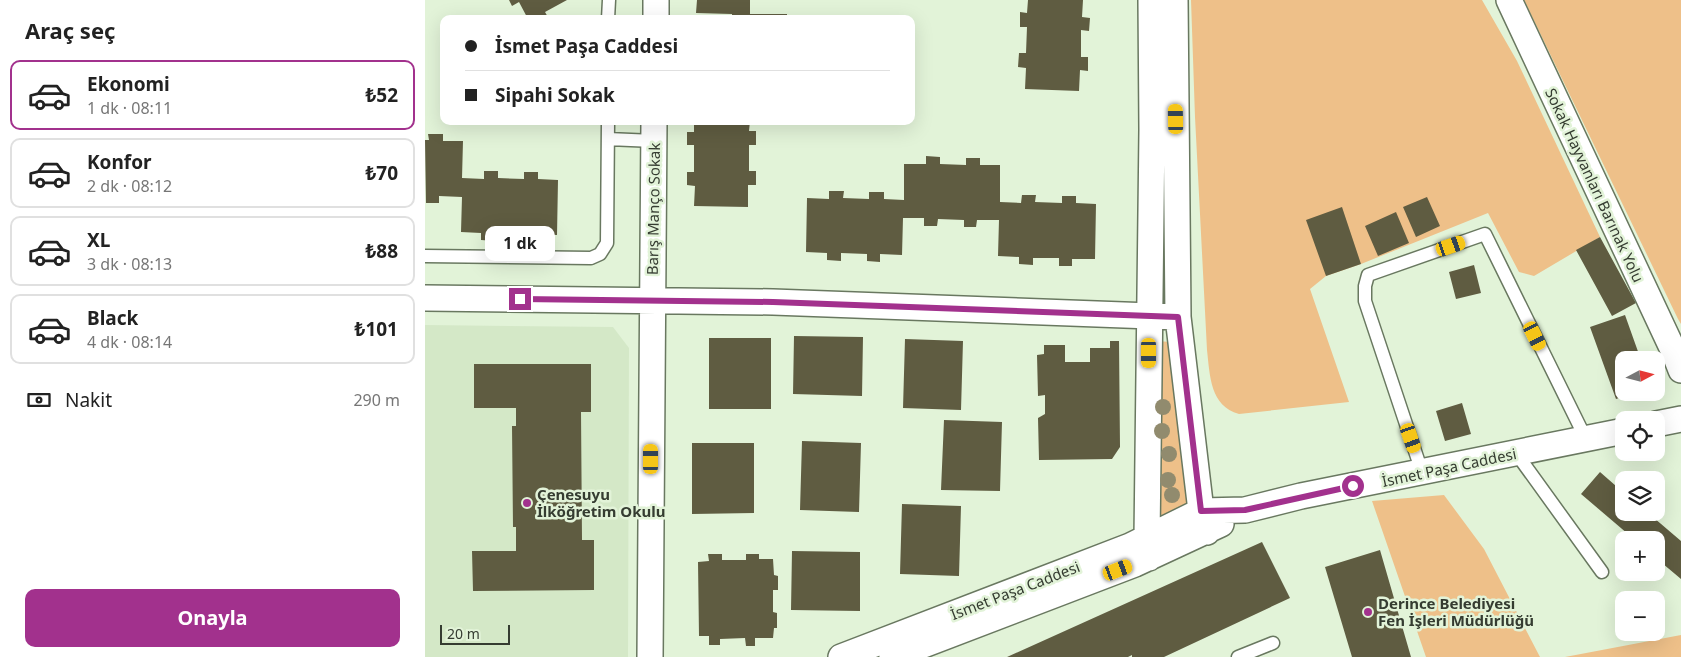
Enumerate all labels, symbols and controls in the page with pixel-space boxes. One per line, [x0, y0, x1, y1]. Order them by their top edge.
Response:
text: Araç seç [25, 15, 115, 45]
text: İsmet Paşa Caddesi [495, 33, 678, 59]
text: Ekonomi [87, 71, 170, 97]
icon: car [27, 73, 72, 118]
text: ₺52 [365, 82, 398, 108]
text: Sipahi Sokak [495, 82, 615, 108]
street label: Sokak Hayvanları Barınak Yolu [1541, 85, 1649, 285]
text: 1 dk · 08:11 [87, 97, 172, 119]
car [1168, 104, 1183, 134]
street label: Barış Manço Sokak [642, 143, 664, 275]
text: Konfor [87, 149, 152, 175]
icon: car [27, 151, 72, 196]
text: ₺70 [365, 160, 398, 186]
text: 2 dk · 08:12 [87, 175, 172, 197]
callout: 1 dk [485, 226, 555, 262]
text: XL [87, 227, 110, 253]
icon: car [27, 229, 72, 274]
text: 1 dk [503, 232, 537, 254]
car [1434, 234, 1467, 258]
text: ₺88 [365, 238, 398, 264]
text: 3 dk · 08:13 [87, 253, 172, 275]
route end [509, 288, 531, 310]
text: Black [87, 305, 138, 331]
icon: car [27, 307, 72, 352]
text: ₺101 [355, 316, 398, 342]
car [1521, 319, 1548, 353]
text: 4 dk · 08:14 [87, 331, 172, 353]
car [1141, 338, 1156, 368]
north arrow [1615, 351, 1665, 401]
map controls [1615, 351, 1665, 641]
icon: cash [25, 386, 53, 414]
text: Nakit [65, 387, 112, 413]
text: 290 m [353, 389, 400, 411]
button: locate [1615, 411, 1665, 461]
car [1399, 421, 1422, 455]
street label: İsmet Paşa Caddesi [1380, 443, 1518, 491]
car [643, 444, 658, 474]
button: layers [1615, 471, 1665, 521]
route start [1342, 475, 1364, 497]
place label: Çenesuyu İlköğretim Okulu [537, 484, 665, 521]
marker: Çenesuyu İlköğretim Okulu [521, 497, 533, 509]
button: + [1615, 531, 1665, 581]
street label: İsmet Paşa Caddesi [948, 556, 1082, 624]
car [1101, 558, 1134, 582]
button: Onayla [25, 589, 400, 647]
button: − [1615, 591, 1665, 641]
place label: Derince Belediyesi Fen İşleri Müdürlüğü [1378, 593, 1534, 630]
marker: Derince Belediyesi Fen İşleri Müdürlüğü [1362, 606, 1374, 618]
scale bar [440, 622, 510, 645]
text: 20 m [447, 624, 480, 643]

